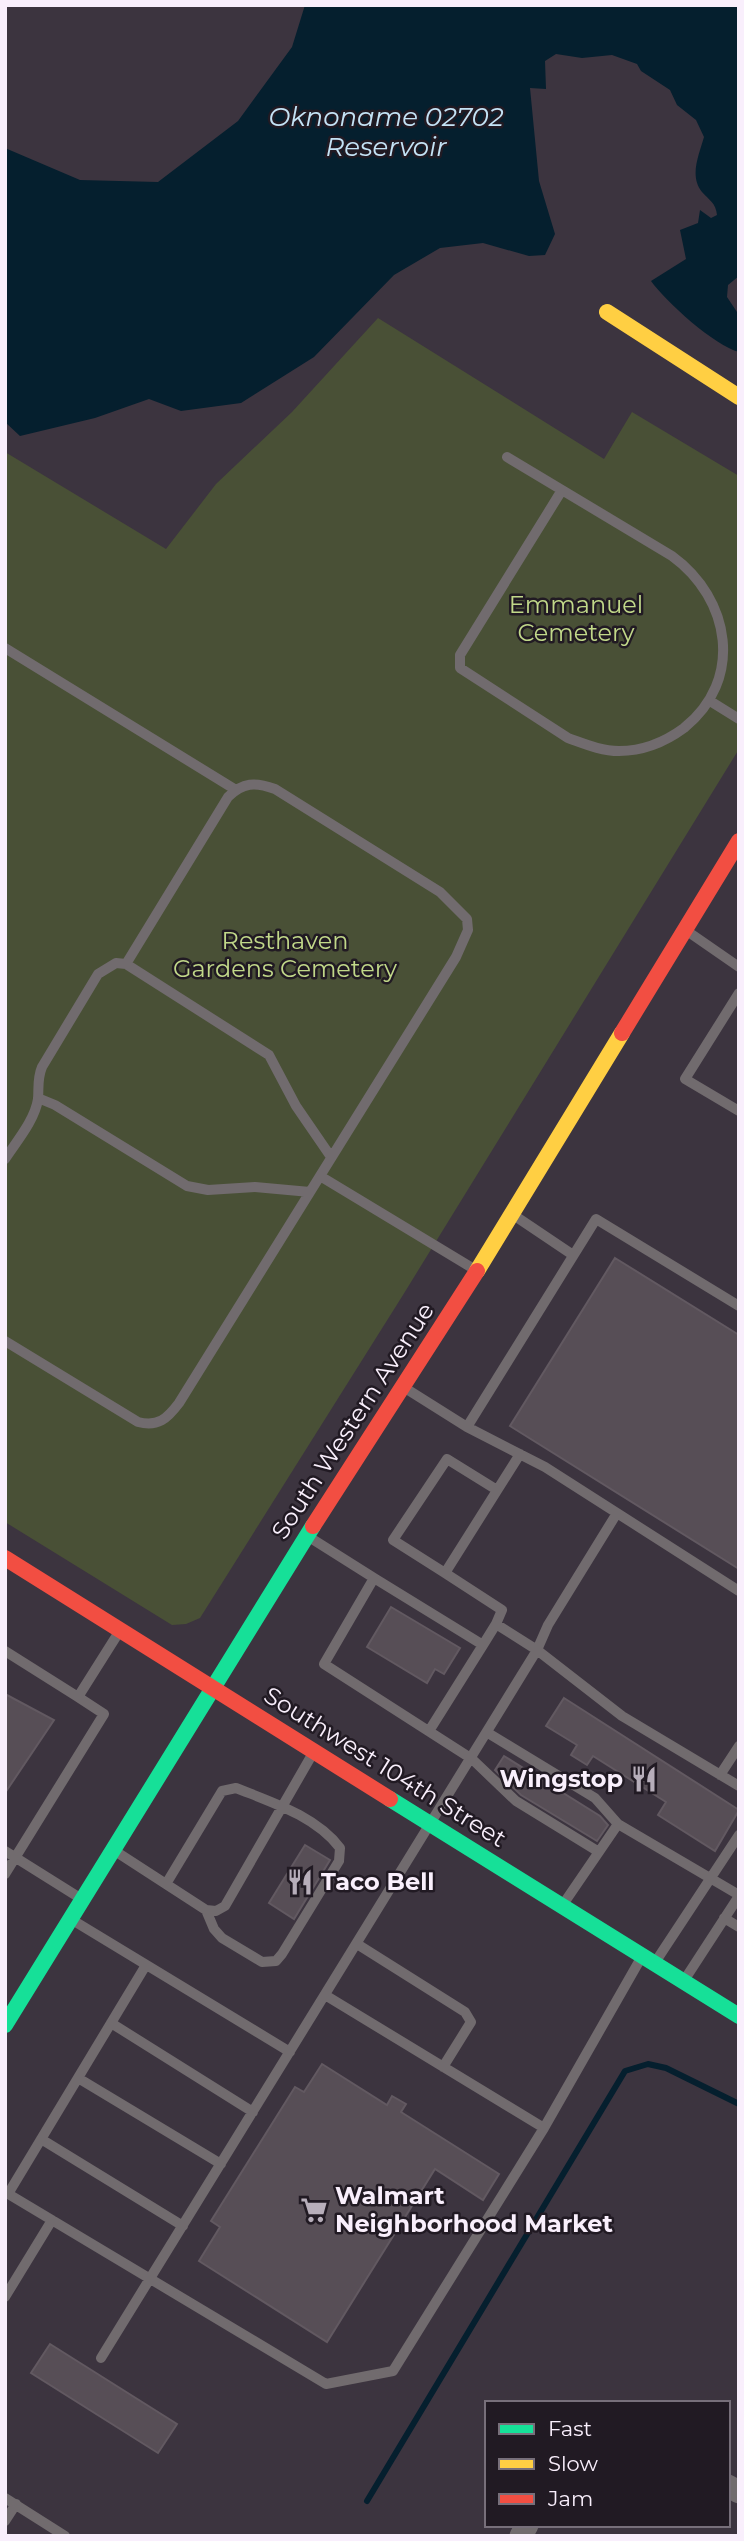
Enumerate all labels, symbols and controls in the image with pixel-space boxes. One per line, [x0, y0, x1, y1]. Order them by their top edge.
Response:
water label: Oknoname 02702 Reservoir [269, 101, 504, 163]
park label: Emmanuel Cemetery [509, 590, 643, 647]
park label: Resthaven Gardens Cemetery [173, 926, 397, 983]
street label: South Western Avenue [265, 1297, 440, 1544]
street label: Southwest 104th Street [259, 1680, 512, 1853]
place label: Wingstop [499, 1764, 623, 1793]
restaurant icon: Wingstop [629, 1764, 659, 1794]
restaurant icon: Taco Bell [285, 1867, 315, 1897]
place label: Taco Bell [321, 1867, 435, 1896]
place label: Walmart Neighborhood Market [335, 2181, 613, 2238]
supermarket icon: Walmart Neighborhood Market [299, 2195, 329, 2225]
legend [485, 2401, 730, 2527]
text: Fast [548, 2416, 592, 2441]
text: Slow [548, 2451, 598, 2476]
text: Jam [547, 2486, 593, 2511]

